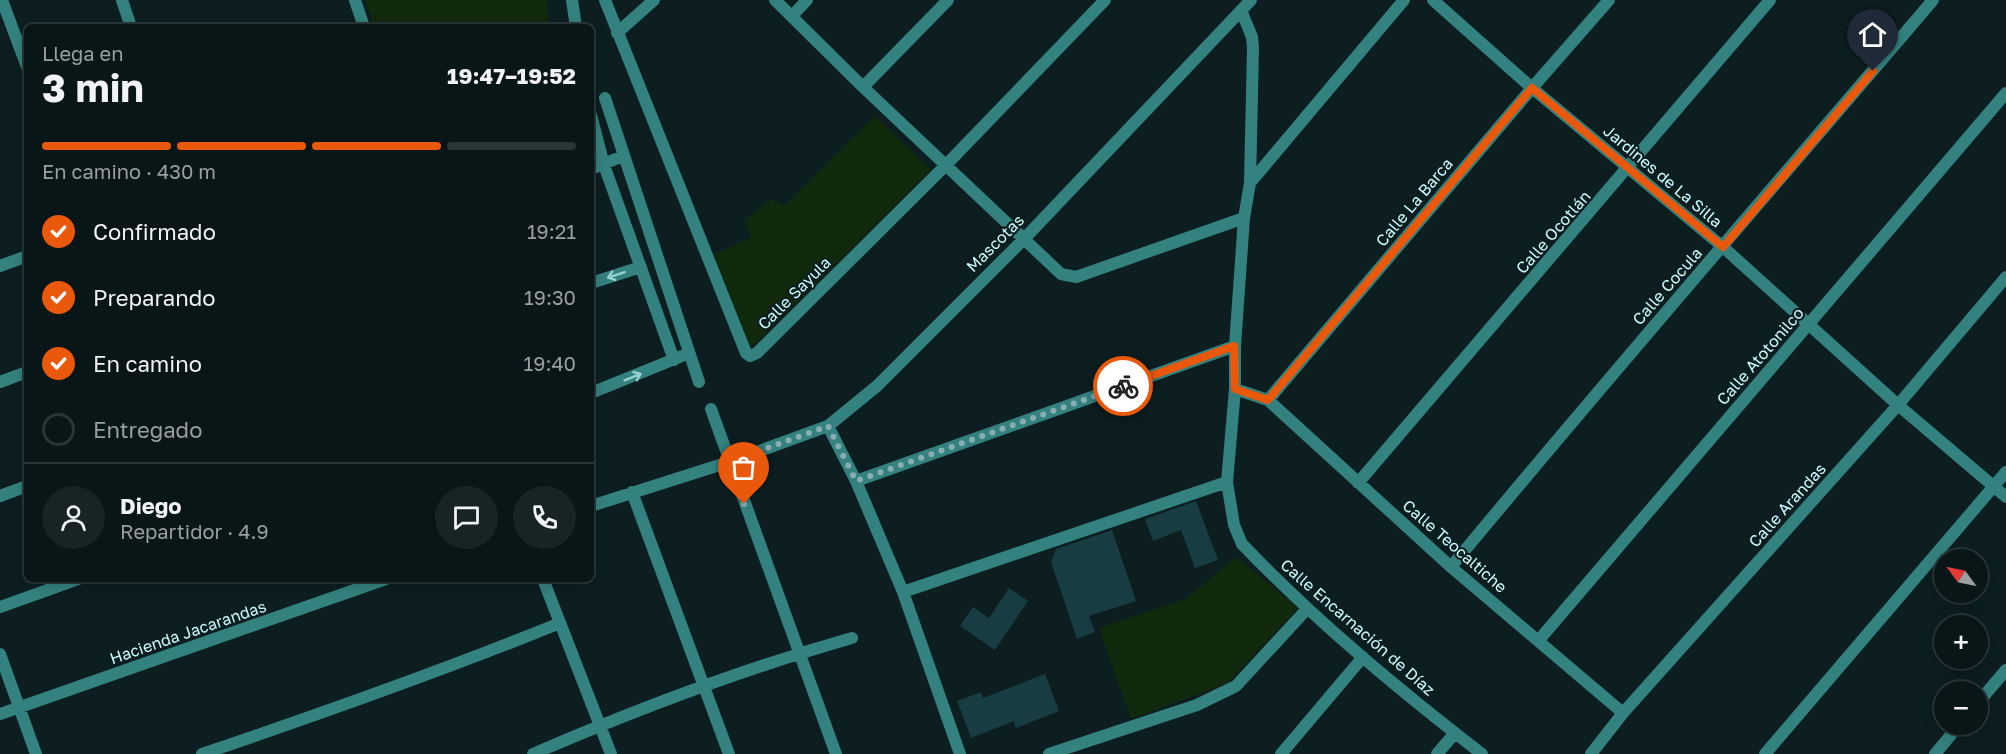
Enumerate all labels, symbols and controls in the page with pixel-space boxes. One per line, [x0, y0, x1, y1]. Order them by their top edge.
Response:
pin [1847, 9, 1898, 71]
icon: home [1856, 18, 1889, 51]
text: Llega en [42, 41, 124, 65]
text: 19:47–19:52 [447, 62, 576, 89]
text: 3 min [42, 64, 144, 111]
street label: Jardines de La Silla [1600, 120, 1726, 232]
street label: Calle La Barca [1371, 154, 1457, 250]
text: En camino · 430 m [42, 159, 216, 183]
street label: Calle Ocotlán [1511, 186, 1595, 278]
street label: Mascotas [962, 210, 1028, 276]
icon: check [42, 215, 75, 248]
text: Confirmado [93, 218, 216, 245]
text: 19:21 [527, 219, 576, 243]
street label: Calle Cocula [1628, 243, 1706, 329]
street label: Calle Sayula [753, 252, 835, 334]
one-way arrow [607, 270, 626, 281]
icon: check [42, 281, 75, 314]
text: Preparando [93, 284, 216, 311]
text: 19:30 [524, 285, 576, 309]
street label: Calle Atotonilco [1712, 303, 1808, 409]
icon: check [42, 347, 75, 380]
text: En camino [93, 350, 202, 377]
text: 19:40 [524, 351, 576, 375]
courier [1093, 356, 1153, 416]
icon: bike [1107, 370, 1140, 403]
one-way arrow [623, 371, 641, 382]
text: Entregado [93, 416, 202, 443]
pin [718, 442, 769, 504]
icon: bag [727, 451, 760, 484]
street label: Calle Arandas [1744, 459, 1830, 551]
button: person [42, 486, 105, 549]
button: chat [435, 486, 498, 549]
button: phone [513, 486, 576, 549]
text: Diego [120, 492, 181, 519]
street label: Calle Teocaltiche [1399, 495, 1511, 597]
text: Repartidor · 4.9 [120, 519, 269, 543]
north arrow [1934, 549, 1988, 603]
map controls [1934, 549, 1988, 735]
street label: Calle Encarnación de Díaz [1277, 554, 1439, 700]
street label: Hacienda Jacarandas [107, 596, 269, 668]
button: + [1934, 615, 1988, 669]
button: − [1934, 681, 1988, 735]

